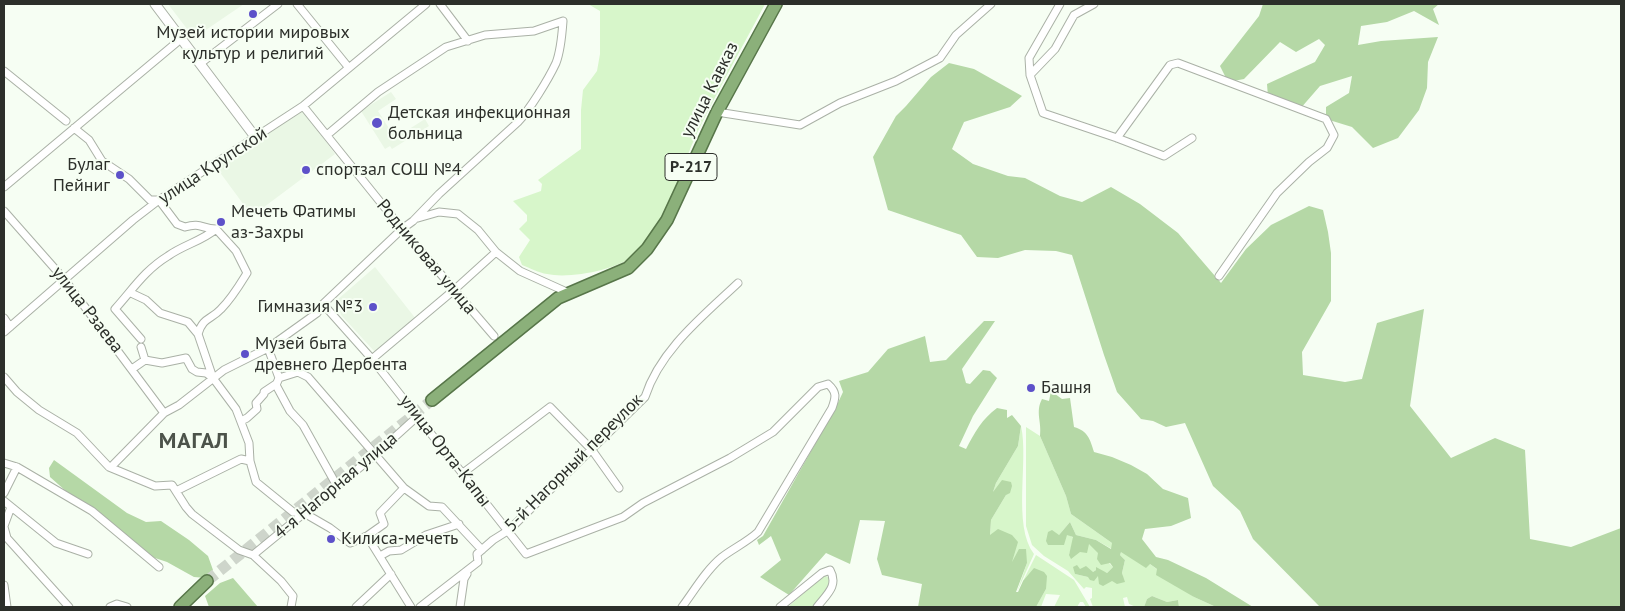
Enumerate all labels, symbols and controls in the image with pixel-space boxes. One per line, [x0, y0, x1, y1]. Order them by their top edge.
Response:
marker: Музей истории мировых культур и религий [247, 8, 259, 20]
place label: Музей истории мировых культур и религий [156, 22, 350, 64]
street label: улица Кавказ [677, 38, 743, 142]
place label: Детская инфекционная больница [388, 102, 570, 144]
marker: Детская инфекционная больница [370, 116, 384, 130]
street label: улица Крупской [155, 123, 271, 209]
place label: Булаг Пейниг [53, 154, 110, 196]
road number: Р-217 [665, 154, 717, 180]
place label: спортзал СОШ №4 [316, 159, 462, 181]
marker: спортзал СОШ №4 [300, 164, 312, 176]
marker: Булаг Пейниг [114, 169, 126, 181]
street label: Родниковая улица [372, 195, 480, 319]
place label: Мечеть Фатимы аз-Захры [231, 201, 356, 243]
marker: Мечеть Фатимы аз-Захры [215, 216, 227, 228]
street label: улица Рзаева [46, 262, 128, 358]
place label: Гимназия №3 [258, 296, 363, 318]
marker: Гимназия №3 [367, 301, 379, 313]
place label: Музей быта древнего Дербента [255, 333, 407, 376]
marker: Музей быта древнего Дербента [239, 348, 251, 360]
place label: Башня [1041, 377, 1091, 399]
marker: Башня [1025, 382, 1037, 394]
street label: 5-й Нагорный переулок [500, 389, 648, 537]
street label: улица Орта-Капы [395, 391, 495, 511]
street label: 4-я Нагорная улица [270, 428, 402, 544]
district label: МАГАЛ [158, 429, 230, 455]
place label: Килиса-мечеть [341, 528, 458, 550]
marker: Килиса-мечеть [325, 533, 337, 545]

